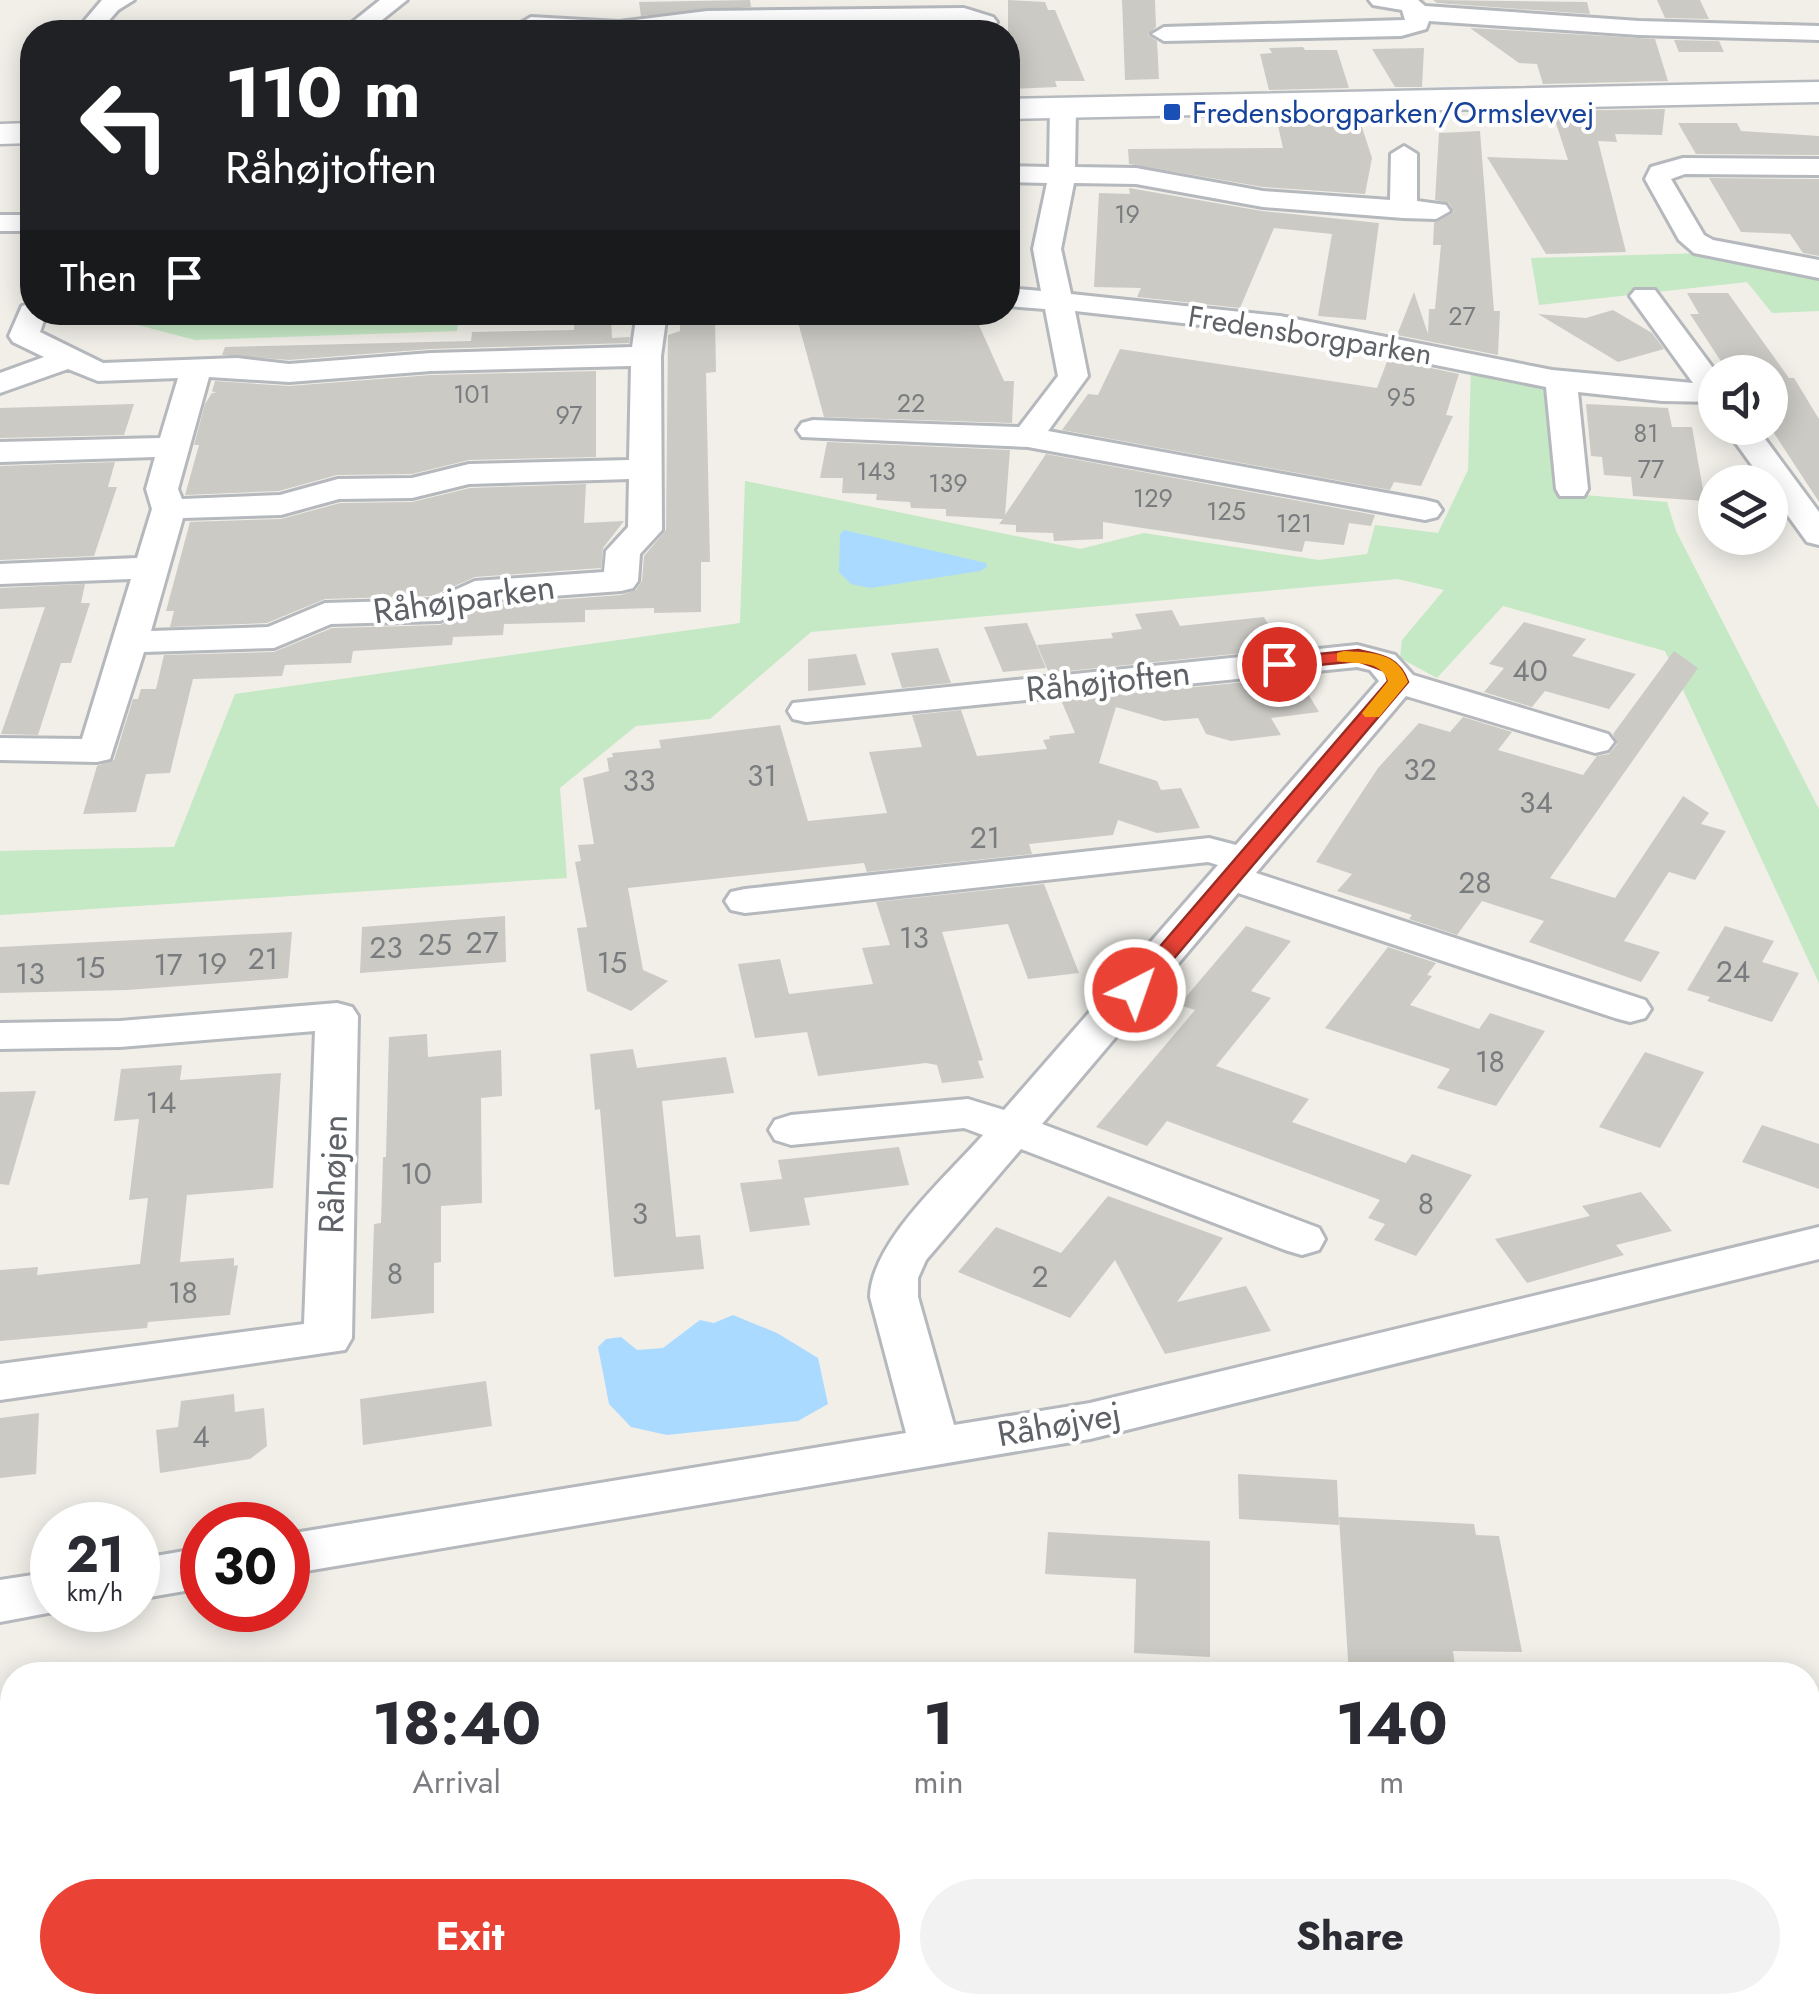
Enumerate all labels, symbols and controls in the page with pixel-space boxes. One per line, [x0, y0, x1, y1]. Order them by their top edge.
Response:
text: 110 m [225, 42, 421, 143]
icon: left [60, 60, 190, 190]
place label: Fredensborgparken/Ormslevvej [1192, 91, 1594, 134]
marker: Fredensborgparken/Ormslevvej [1161, 101, 1183, 123]
text: Råhøjtoften [225, 135, 437, 200]
house number: 19 [1114, 196, 1140, 232]
text: Then [60, 250, 137, 305]
icon: arrive [157, 250, 212, 305]
street label: Fredensborgparken [1185, 295, 1435, 375]
house number: 27 [1448, 298, 1476, 334]
map controls [1698, 355, 1788, 555]
button: sound [1698, 355, 1788, 445]
house number: 101 [453, 376, 491, 412]
house number: 95 [1387, 379, 1415, 415]
house number: 22 [897, 385, 925, 421]
house number: 97 [556, 397, 582, 433]
house number: 81 [1634, 415, 1658, 451]
house number: 77 [1638, 451, 1664, 487]
house number: 143 [856, 453, 896, 489]
house number: 139 [928, 465, 968, 501]
button: layers [1698, 465, 1788, 555]
house number: 129 [1133, 480, 1173, 516]
house number: 125 [1206, 493, 1246, 529]
house number: 121 [1276, 505, 1312, 541]
street label: Råhøjparken [370, 562, 558, 636]
pin [1237, 622, 1322, 707]
icon: arrive [1252, 637, 1307, 692]
street label: Råhøjtoften [1023, 648, 1193, 714]
house number: 40 [1512, 649, 1548, 692]
house number: 32 [1403, 748, 1437, 791]
house number: 31 [747, 754, 777, 797]
house number: 33 [623, 759, 655, 802]
house number: 34 [1519, 781, 1553, 824]
house number: 21 [970, 816, 1000, 859]
house number: 28 [1458, 861, 1492, 904]
house number: 13 [899, 916, 929, 959]
house number: 27 [466, 921, 499, 964]
house number: 25 [418, 923, 452, 966]
house number: 23 [369, 926, 403, 969]
house number: 21 [248, 937, 278, 980]
position arrow [1083, 938, 1187, 1042]
house number: 15 [597, 941, 627, 984]
house number: 19 [197, 942, 227, 985]
house number: 17 [153, 943, 183, 986]
house number: 15 [75, 946, 105, 989]
house number: 24 [1716, 950, 1750, 993]
house number: 13 [15, 952, 45, 995]
house number: 18 [1475, 1040, 1505, 1083]
house number: 14 [146, 1081, 177, 1124]
street label: Råhøjen [306, 1114, 360, 1234]
house number: 10 [400, 1152, 432, 1195]
house number: 8 [1418, 1182, 1434, 1225]
house number: 3 [632, 1192, 648, 1235]
house number: 8 [387, 1252, 403, 1295]
house number: 2 [1031, 1255, 1049, 1298]
house number: 18 [168, 1271, 198, 1314]
street label: Råhøjvej [993, 1389, 1125, 1459]
house number: 4 [192, 1415, 210, 1458]
speed limit sign: 30 [180, 1502, 310, 1632]
text: 21 [66, 1518, 124, 1591]
text: km/h [67, 1574, 123, 1610]
text: 18:40 [372, 1680, 541, 1767]
text: 1 [923, 1680, 954, 1767]
text: 140 [1336, 1680, 1448, 1767]
text: Arrival [413, 1759, 501, 1805]
text: min [913, 1759, 964, 1805]
text: m [1379, 1759, 1404, 1805]
button: Exit [40, 1879, 900, 1994]
button: Share [920, 1879, 1780, 1994]

